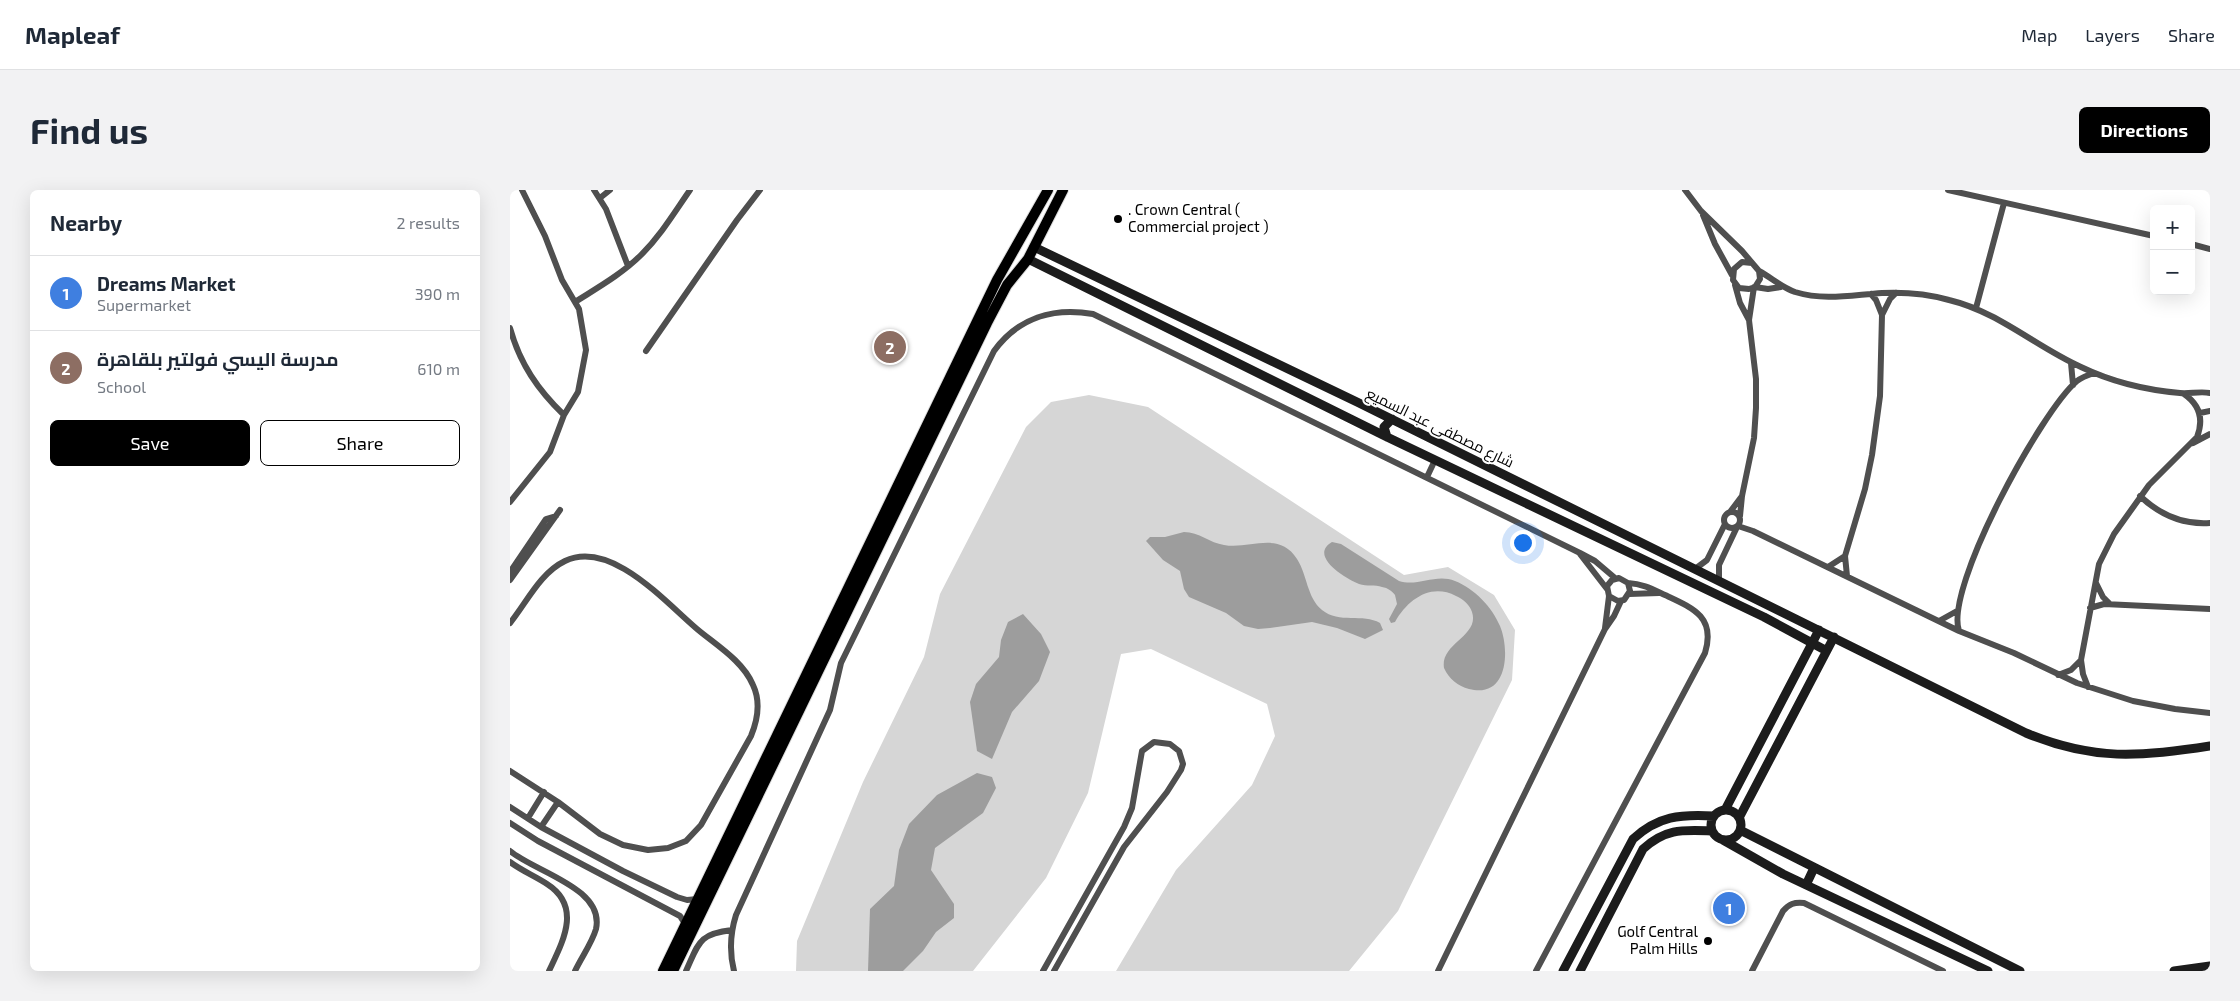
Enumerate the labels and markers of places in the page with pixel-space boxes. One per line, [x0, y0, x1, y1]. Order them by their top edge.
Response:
place label: . Crown Central ( Commercial project ) [1128, 200, 1269, 236]
marker: . Crown Central ( Commercial project ) [1112, 213, 1124, 225]
pin: 2 [874, 328, 906, 366]
pin: 1 [1713, 889, 1745, 927]
place label: Golf Central Palm Hills [1617, 922, 1699, 957]
marker: Golf Central Palm Hills [1702, 935, 1714, 947]

